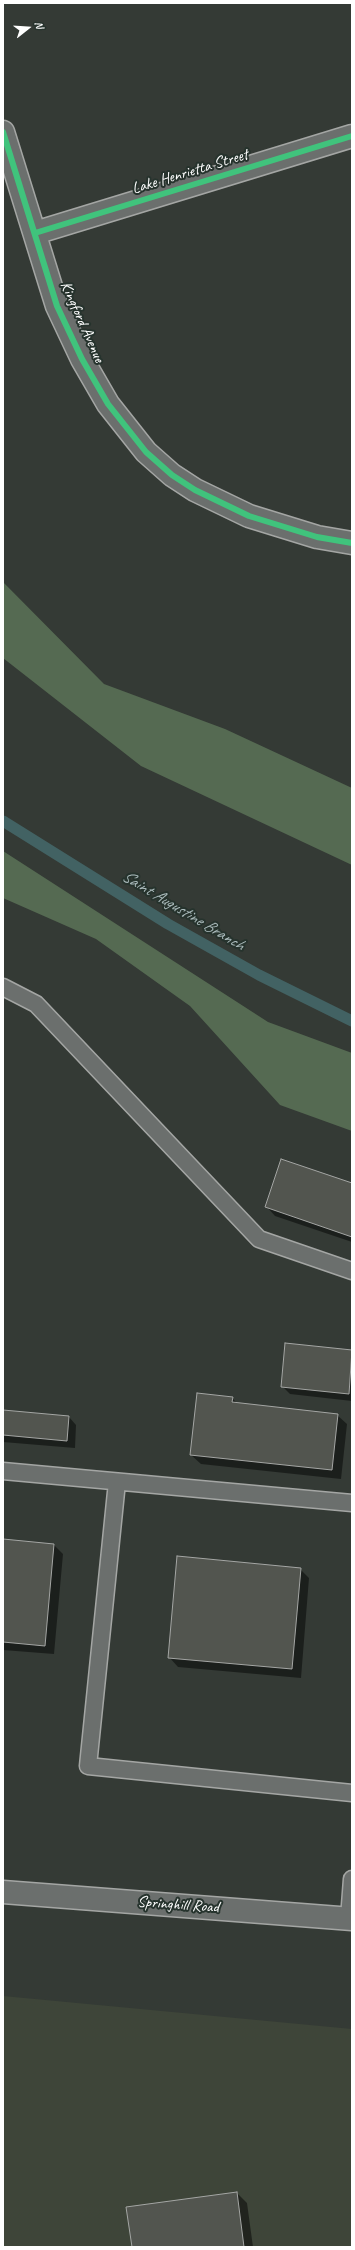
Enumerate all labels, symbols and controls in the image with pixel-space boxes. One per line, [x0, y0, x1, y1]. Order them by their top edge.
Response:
north arrow [8, 8, 48, 48]
text: N [32, 19, 47, 30]
street label: Lake Henrietta Street [130, 145, 250, 199]
street label: Kingford Avenue [56, 278, 108, 366]
water label: Saint Augustine Branch [118, 866, 248, 956]
street label: Springhill Road [137, 1893, 219, 1917]

